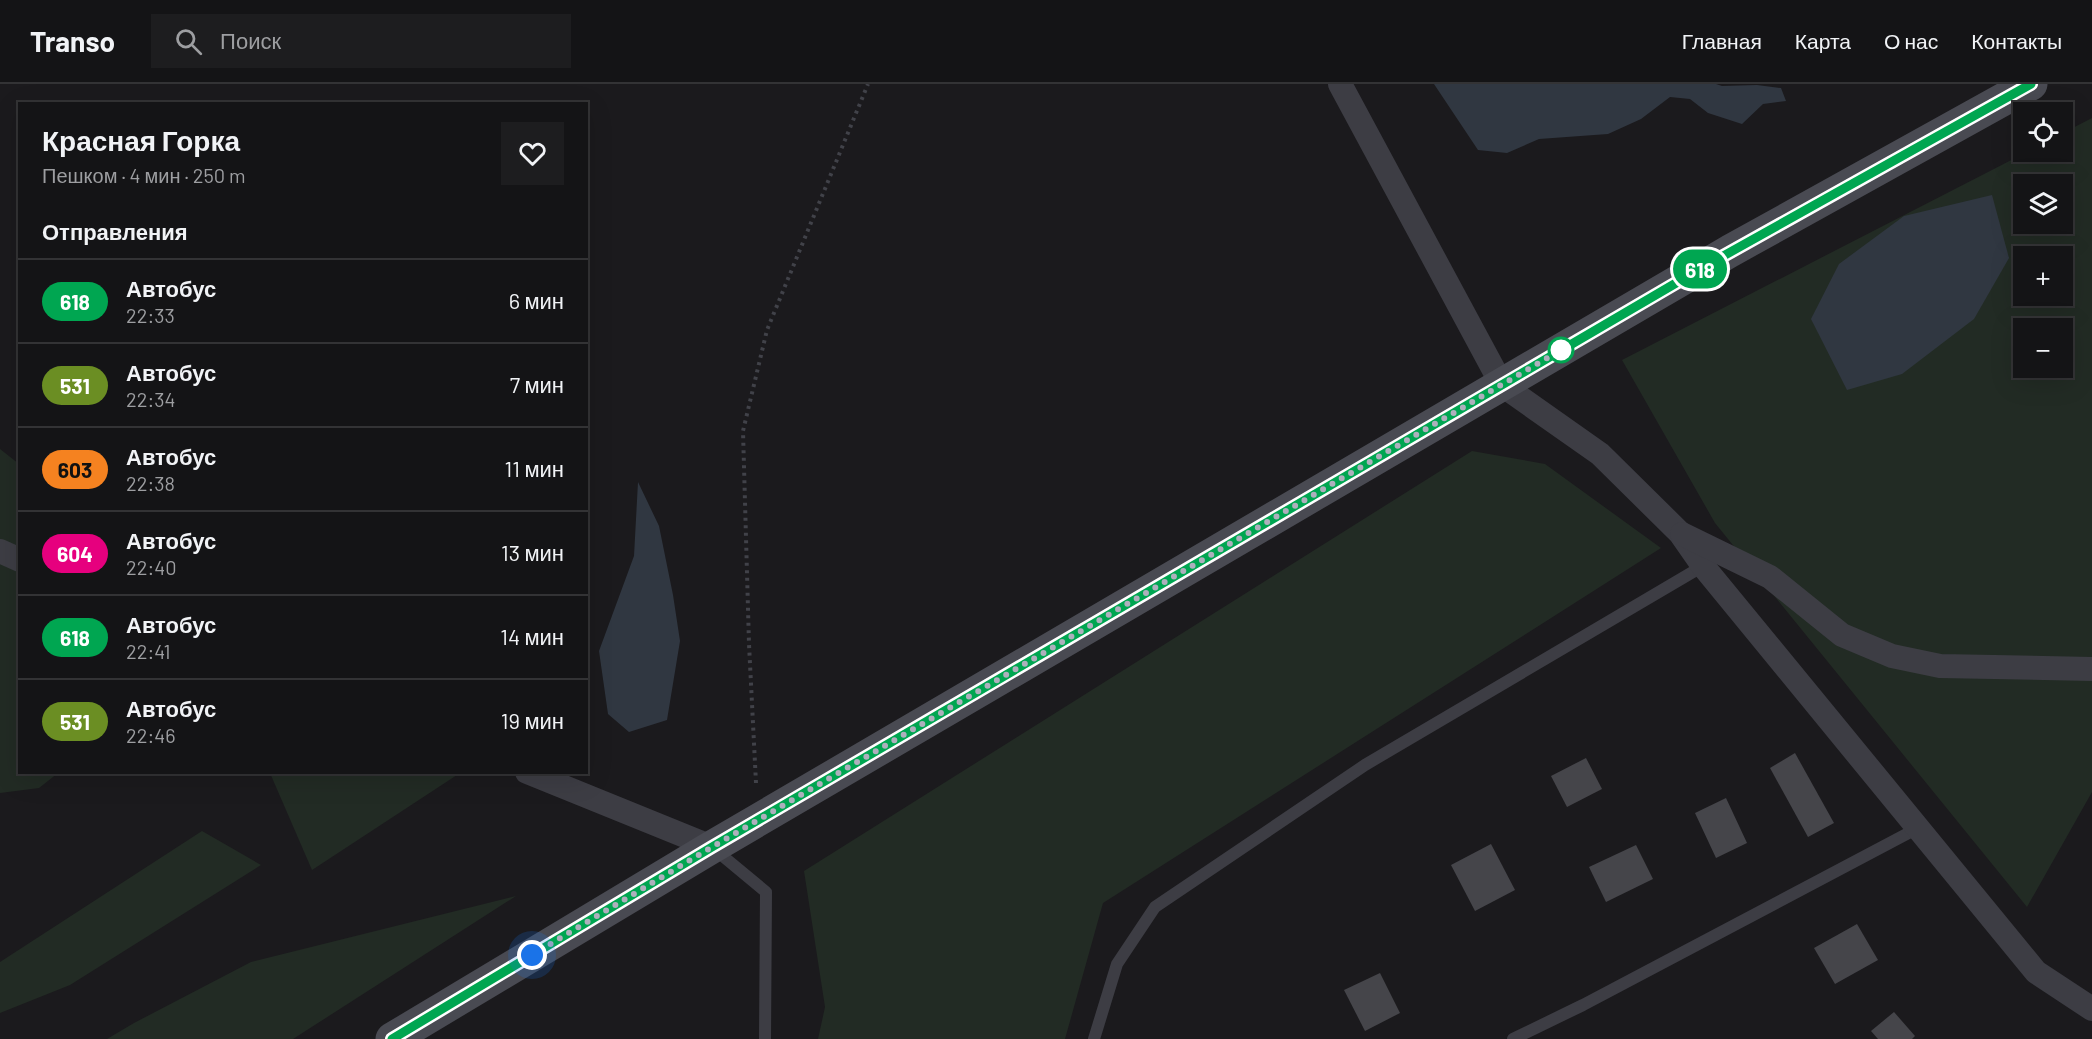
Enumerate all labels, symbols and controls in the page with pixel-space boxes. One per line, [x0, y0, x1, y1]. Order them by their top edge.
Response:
search box [151, 14, 571, 68]
text: Transo [30, 24, 115, 58]
icon: search [172, 25, 205, 58]
text: Поиск [220, 27, 281, 53]
text: Главная [1682, 28, 1762, 53]
text: Карта [1795, 28, 1851, 53]
text: О нас [1884, 28, 1938, 53]
text: Контакты [1971, 28, 2062, 53]
map controls [2013, 102, 2073, 378]
button: locate [2013, 102, 2073, 162]
button: heart [501, 122, 564, 185]
text: Красная Горка [42, 123, 240, 157]
text: Пешком · 4 мин · 250 m [42, 163, 246, 187]
button: layers [2013, 174, 2073, 234]
text: Отправления [42, 218, 188, 244]
button: + [2013, 246, 2073, 306]
line badge: 618 [1666, 250, 1734, 288]
text: 618 [1685, 257, 1715, 282]
text: Автобус [126, 275, 216, 301]
text: 6 мин [509, 287, 564, 313]
text: 618 [60, 289, 90, 314]
text: 22:33 [126, 303, 175, 327]
button: − [2013, 318, 2073, 378]
unlabelled marker [1548, 337, 1574, 363]
text: Автобус [126, 359, 216, 385]
text: 7 мин [510, 371, 564, 397]
text: 531 [60, 373, 90, 398]
text: 22:34 [126, 387, 176, 411]
text: Автобус [126, 443, 216, 469]
text: 11 мин [505, 455, 564, 481]
text: 603 [58, 457, 92, 482]
text: 22:38 [126, 471, 175, 495]
text: Автобус [126, 527, 216, 553]
text: 13 мин [501, 539, 564, 565]
text: 604 [57, 541, 93, 566]
text: 22:40 [126, 555, 177, 579]
text: Автобус [126, 611, 216, 637]
text: 14 мин [500, 623, 564, 649]
text: 618 [60, 625, 90, 650]
text: 22:41 [126, 639, 170, 663]
text: Автобус [126, 695, 216, 721]
text: 19 мин [501, 707, 564, 733]
text: 531 [60, 709, 90, 734]
text: 22:46 [126, 723, 176, 747]
your location [517, 940, 547, 970]

